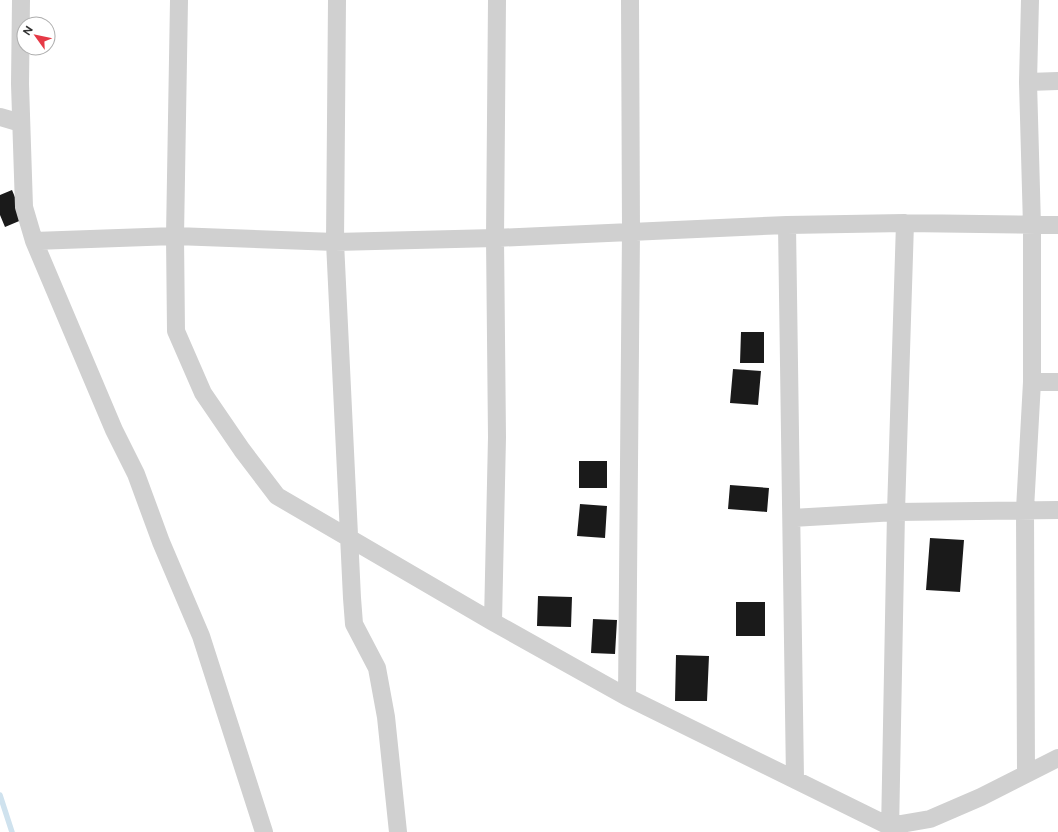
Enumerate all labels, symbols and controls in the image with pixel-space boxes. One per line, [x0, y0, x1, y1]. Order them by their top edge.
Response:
north arrow [16, 16, 56, 56]
text: N [20, 24, 36, 38]

